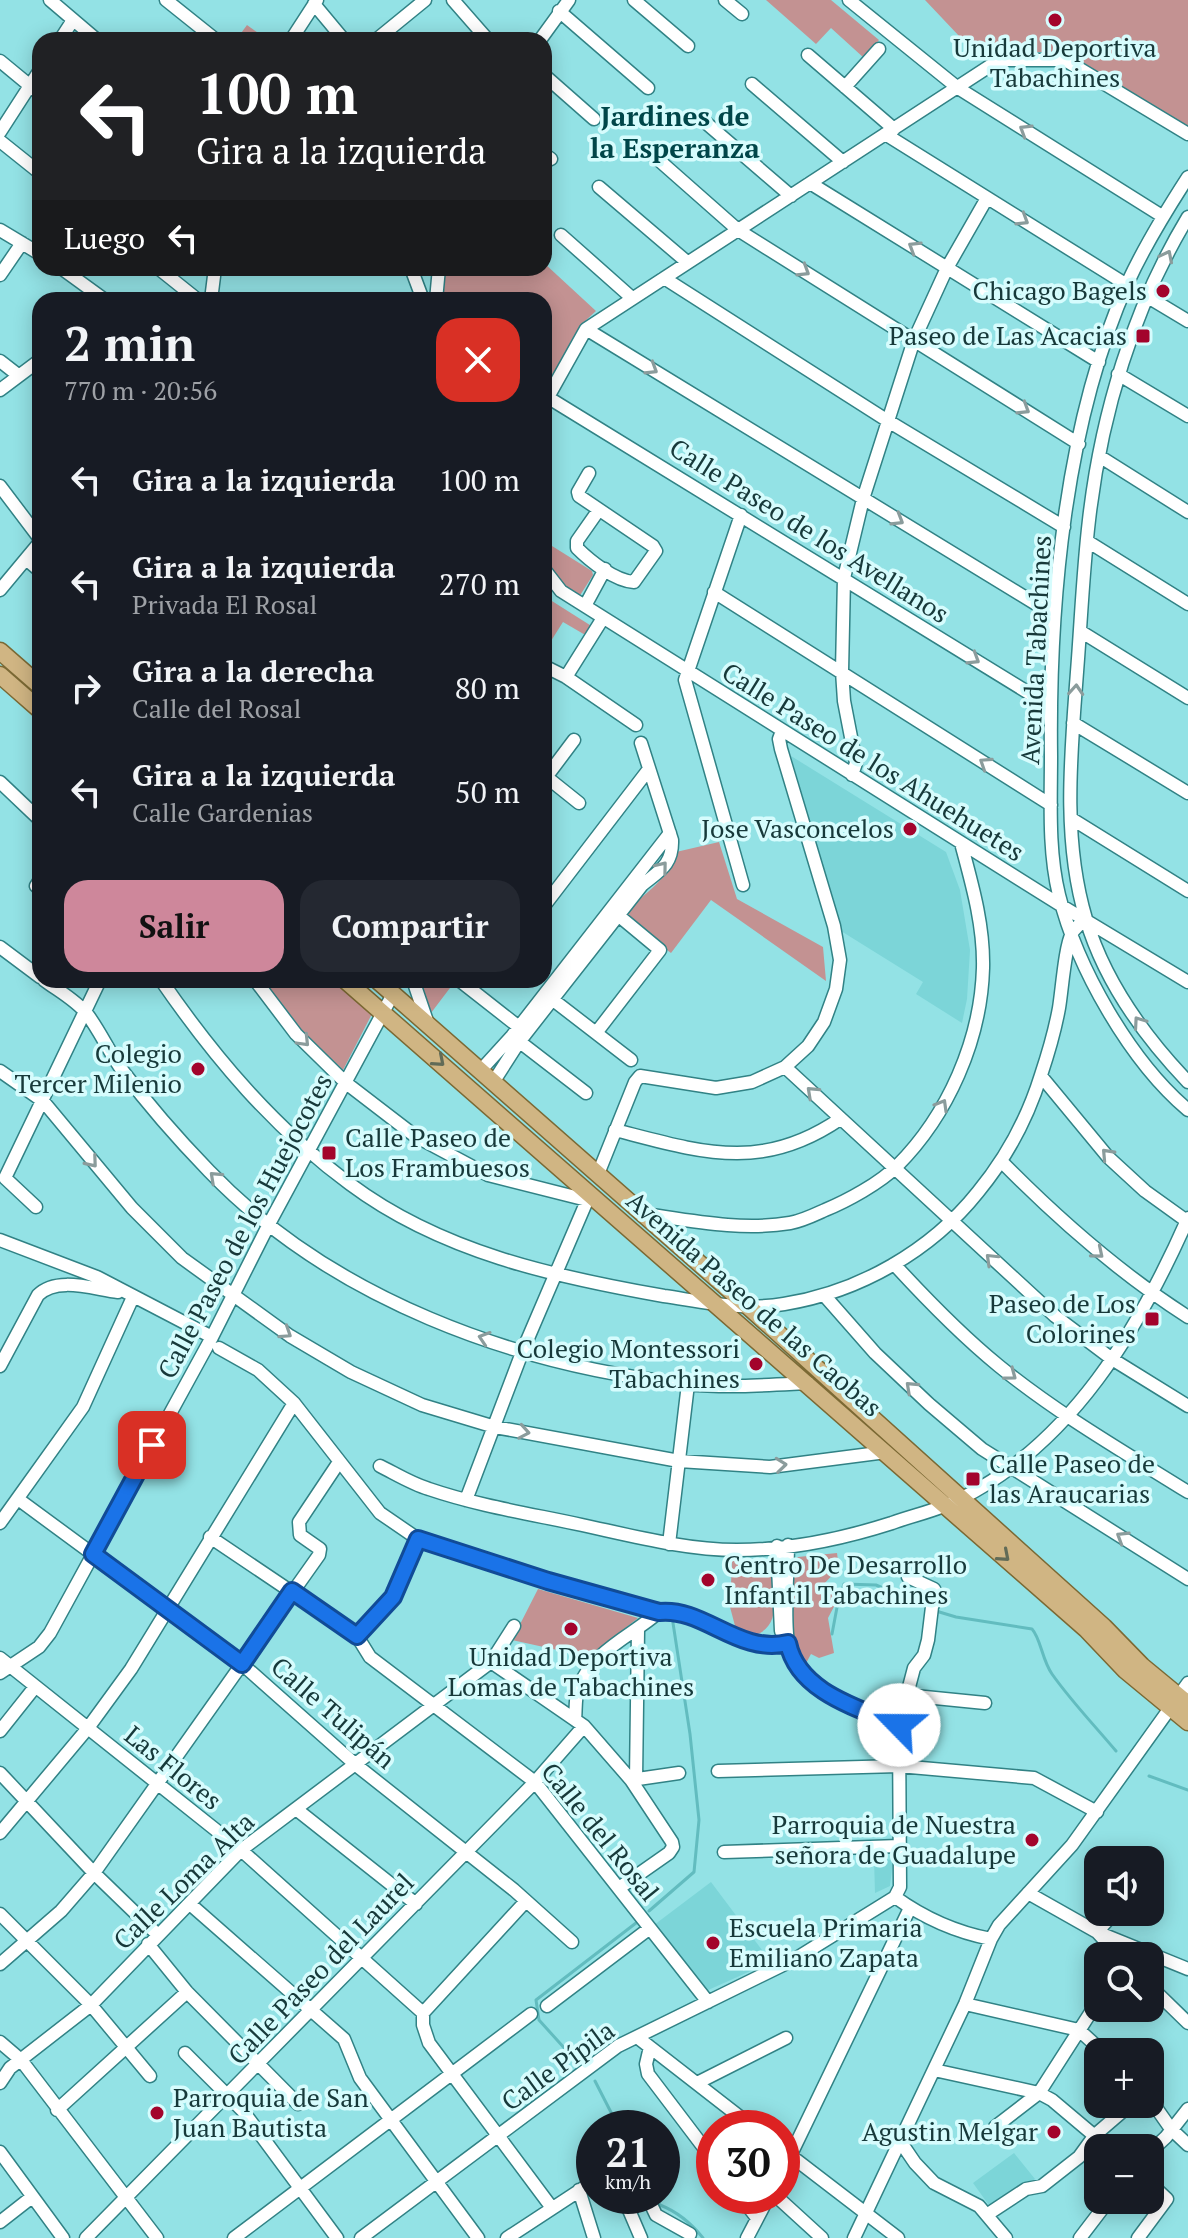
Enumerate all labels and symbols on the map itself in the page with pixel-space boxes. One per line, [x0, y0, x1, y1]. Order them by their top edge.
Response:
marker: Unidad Deportiva Tabachines [1046, 11, 1064, 29]
place label: Unidad Deportiva Tabachines [953, 30, 1157, 94]
district label: Jardines de la Esperanza [590, 97, 760, 166]
one-way arrow [1019, 124, 1034, 140]
one-way arrow [1014, 210, 1029, 226]
one-way arrow [908, 241, 923, 257]
one-way arrow [1158, 249, 1173, 264]
one-way arrow [795, 262, 810, 277]
place label: Chicago Bagels [973, 273, 1147, 307]
marker: Chicago Bagels [1154, 282, 1172, 300]
place label: Paseo de Las Acacias [889, 318, 1127, 352]
marker: Paseo de Las Acacias [1134, 327, 1152, 345]
one-way arrow [643, 360, 658, 375]
one-way arrow [1015, 400, 1030, 415]
street label: Calle Paseo de los Avellanos [663, 430, 956, 630]
one-way arrow [889, 510, 903, 525]
street label: Avenida Tabachines [1012, 534, 1058, 765]
one-way arrow [965, 649, 980, 665]
street label: Calle Paseo de los Ahuehuetes [716, 654, 1031, 868]
one-way arrow [1067, 683, 1084, 696]
one-way arrow [979, 758, 994, 773]
place label: Jose Vasconcelos [701, 811, 894, 845]
marker: Jose Vasconcelos [901, 820, 919, 838]
one-way arrow [653, 861, 667, 876]
one-way arrow [1134, 1016, 1149, 1030]
one-way arrow [294, 1032, 309, 1046]
place label: Colegio Tercer Milenio [15, 1036, 182, 1100]
one-way arrow [429, 1052, 444, 1066]
marker: Colegio Tercer Milenio [189, 1060, 207, 1078]
street label: Calle Paseo de los Huejocotes [149, 1067, 339, 1384]
one-way arrow [807, 1087, 821, 1102]
one-way arrow [932, 1099, 948, 1113]
place label: Calle Paseo de Los Frambuesos [345, 1120, 530, 1184]
marker: Calle Paseo de Los Frambuesos [320, 1144, 338, 1162]
one-way arrow [1102, 1149, 1116, 1163]
one-way arrow [82, 1152, 97, 1167]
one-way arrow [210, 1173, 225, 1187]
street label: Avenida Paseo de las Caobas [620, 1183, 889, 1424]
one-way arrow [1089, 1243, 1103, 1258]
one-way arrow [986, 1255, 1001, 1269]
place label: Paseo de Los Colorines [989, 1286, 1136, 1350]
marker: Paseo de Los Colorines [1143, 1310, 1161, 1328]
one-way arrow [278, 1323, 292, 1338]
one-way arrow [477, 1331, 491, 1347]
place label: Colegio Montessori Tabachines [517, 1331, 740, 1395]
marker: Colegio Montessori Tabachines [747, 1355, 765, 1373]
one-way arrow [1003, 1366, 1017, 1380]
one-way arrow [906, 1382, 920, 1396]
pin [118, 1411, 186, 1479]
one-way arrow [518, 1423, 531, 1440]
place label: Calle Paseo de las Araucarias [989, 1446, 1155, 1510]
one-way arrow [775, 1457, 788, 1474]
marker: Calle Paseo de las Araucarias [964, 1470, 982, 1488]
one-way arrow [1116, 1532, 1131, 1547]
place label: Centro De Desarrollo Infantil Tabachines [724, 1547, 967, 1611]
one-way arrow [995, 1547, 1010, 1561]
marker: Centro De Desarrollo Infantil Tabachines [699, 1571, 717, 1589]
marker: Unidad Deportiva Lomas de Tabachines [562, 1620, 580, 1638]
place label: Unidad Deportiva Lomas de Tabachines [448, 1639, 694, 1703]
street label: Calle Tulipán [264, 1649, 403, 1776]
position arrow [857, 1683, 941, 1767]
street label: Las Flores [118, 1718, 229, 1817]
street label: Calle del Rosal [534, 1755, 667, 1908]
street label: Calle Loma Alta [106, 1804, 261, 1956]
place label: Parroquia de Nuestra señora de Guadalupe [772, 1807, 1016, 1871]
marker: Parroquia de Nuestra señora de Guadalupe [1023, 1831, 1041, 1849]
street label: Calle Paseo del Laurel [220, 1865, 421, 2071]
place label: Escuela Primaria Emiliano Zapata [729, 1910, 923, 1974]
marker: Escuela Primaria Emiliano Zapata [704, 1934, 722, 1952]
street label: Calle Pípila [494, 2013, 621, 2118]
place label: Parroquia de San Juan Bautista [173, 2080, 369, 2144]
marker: Parroquia de San Juan Bautista [148, 2104, 166, 2122]
speed limit sign: 30 [696, 2110, 800, 2214]
place label: Agustin Melgar [862, 2114, 1038, 2148]
marker: Agustin Melgar [1045, 2123, 1063, 2141]

